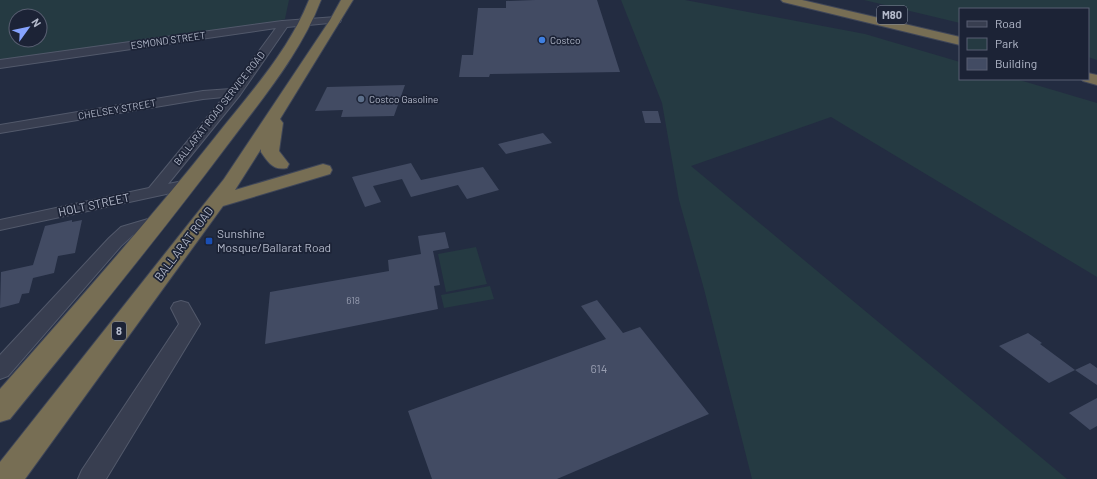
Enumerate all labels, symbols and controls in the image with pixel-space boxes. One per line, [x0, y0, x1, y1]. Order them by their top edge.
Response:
road number: M80 [877, 6, 907, 24]
north arrow [8, 8, 48, 48]
legend [959, 8, 1089, 80]
text: N [29, 16, 44, 29]
text: Road [995, 16, 1022, 30]
street label: ESMOND STREET [130, 29, 206, 51]
place label: Costco [550, 34, 580, 46]
marker: Costco [537, 35, 547, 45]
text: Park [995, 36, 1019, 50]
street label: BALLARAT ROAD SERVICE ROAD [171, 49, 267, 167]
text: Building [995, 56, 1037, 70]
place label: Costco Gasoline [369, 93, 438, 105]
marker: Costco Gasoline [356, 94, 366, 104]
street label: CHELSEY STREET [77, 96, 157, 122]
street label: HOLT STREET [57, 190, 131, 218]
street label: BALLARAT ROAD [151, 204, 216, 283]
place label: Sunshine Mosque/Ballarat Road [217, 226, 331, 254]
marker: Sunshine Mosque/Ballarat Road [204, 236, 214, 246]
house number: 618 [346, 294, 360, 306]
road number: 8 [112, 322, 126, 340]
house number: 614 [591, 361, 607, 375]

